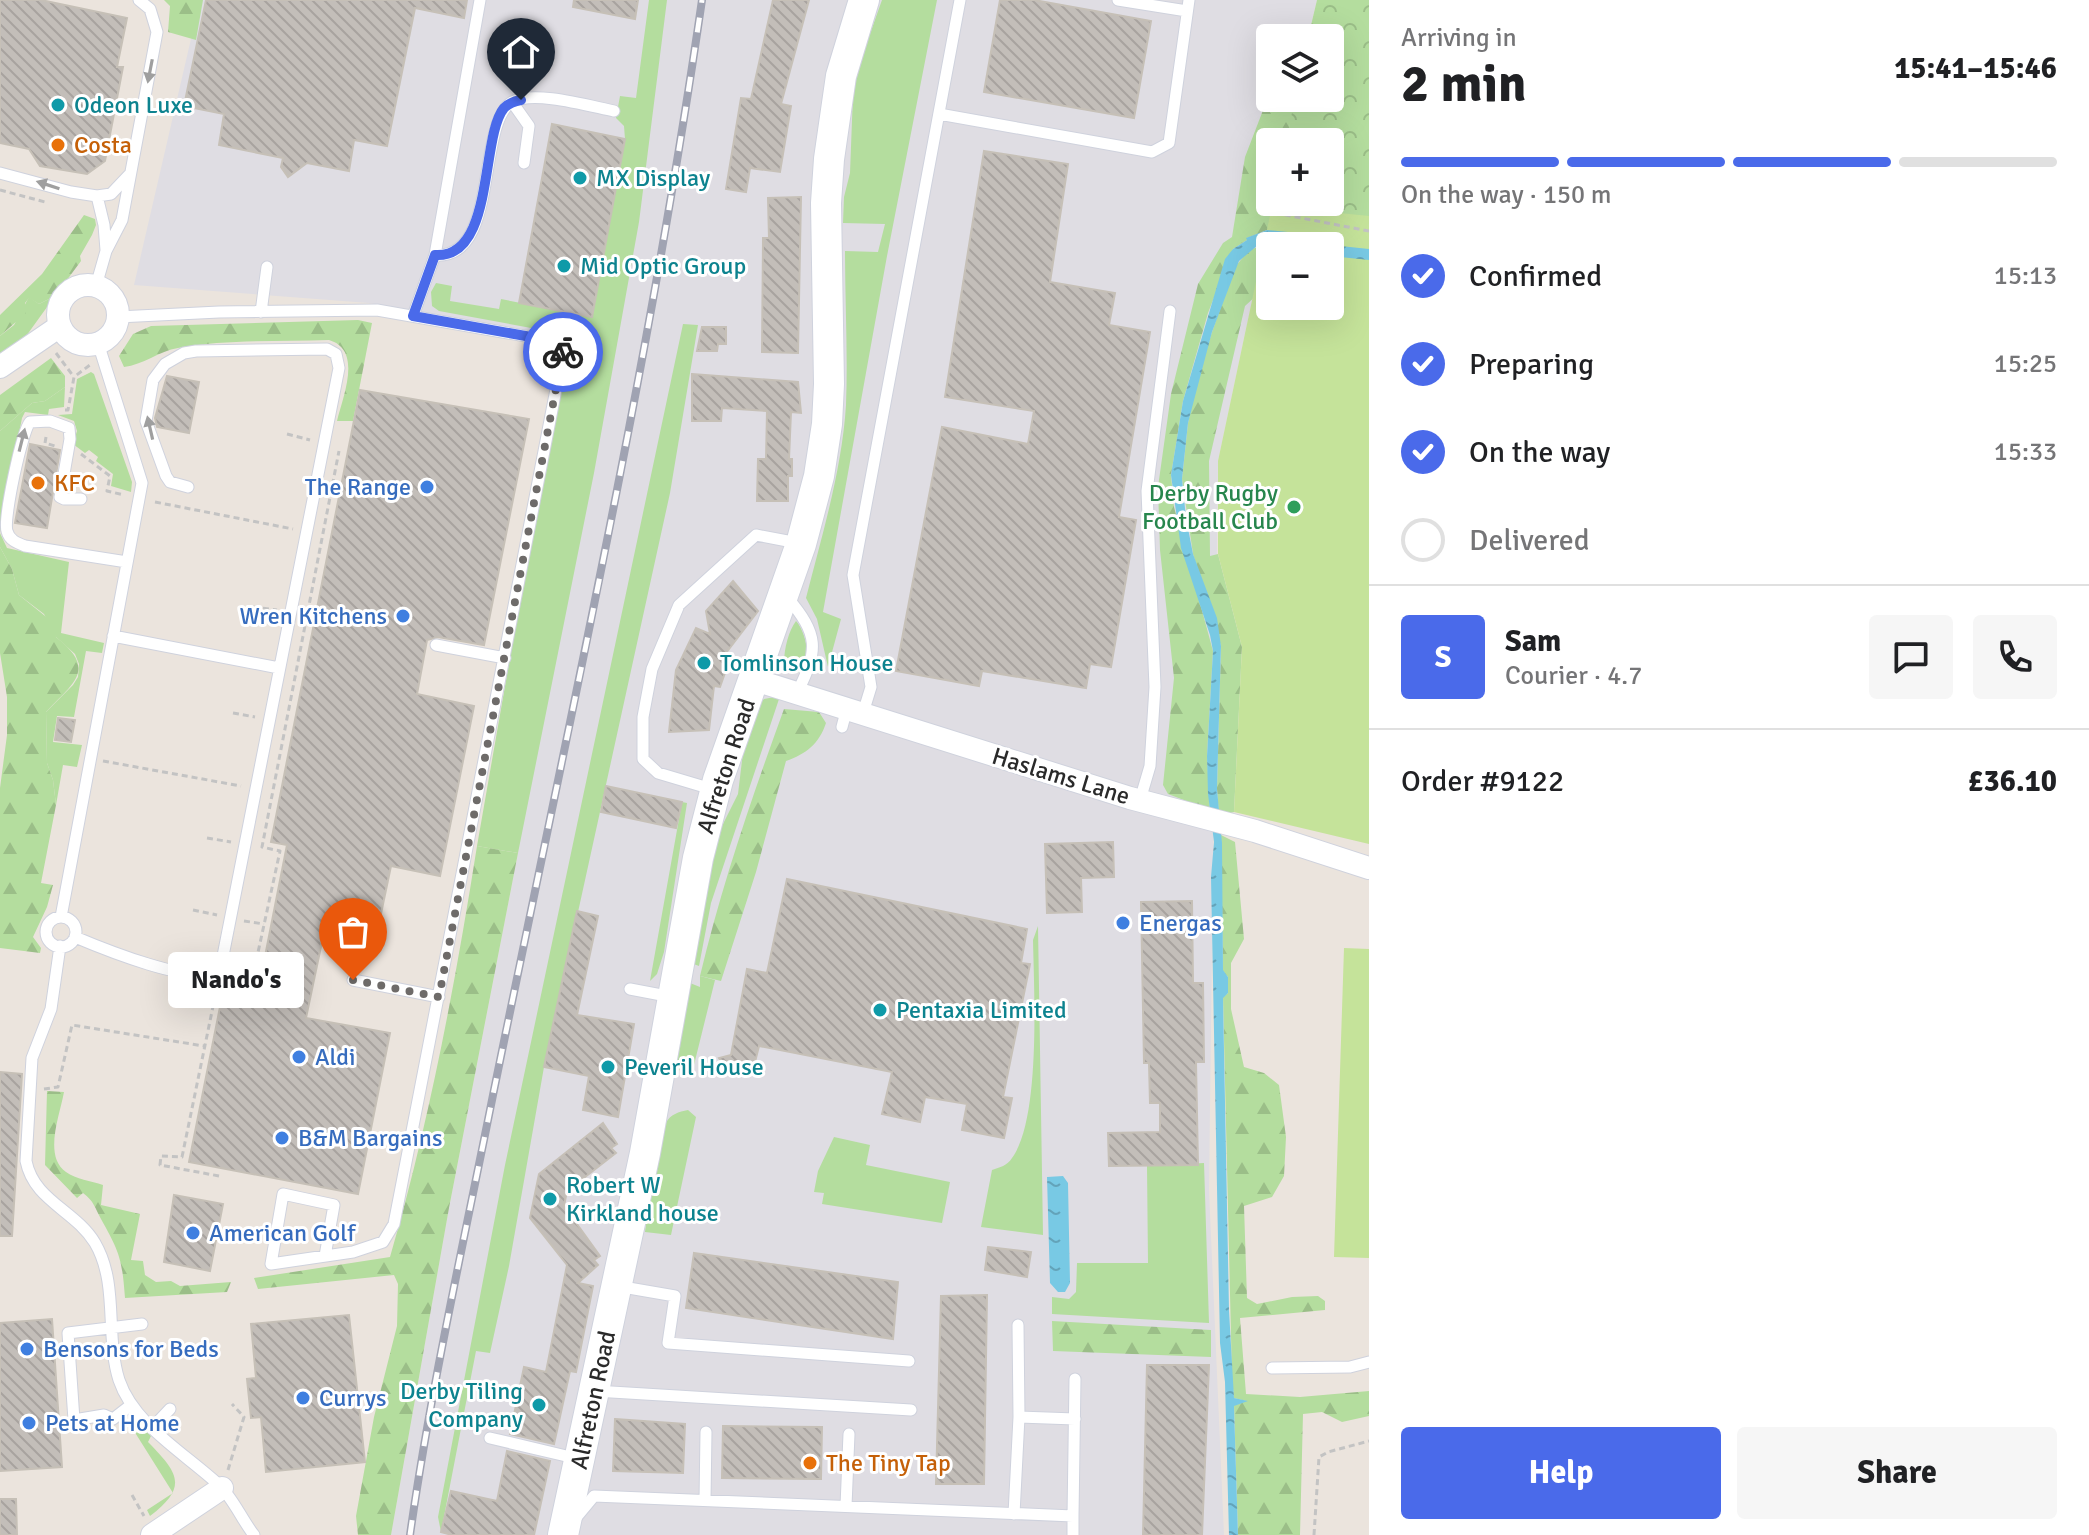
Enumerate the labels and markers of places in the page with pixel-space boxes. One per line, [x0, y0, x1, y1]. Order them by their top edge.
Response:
pin [487, 18, 555, 100]
place label: Odeon Luxe [74, 90, 193, 120]
marker: Odeon Luxe [49, 96, 67, 114]
place label: Costa [74, 130, 132, 160]
marker: Costa [49, 136, 67, 154]
place label: MX Display [596, 163, 710, 193]
marker: MX Display [571, 169, 589, 187]
place label: Mid Optic Group [580, 251, 746, 281]
marker: Mid Optic Group [555, 257, 573, 275]
place label: KFC [54, 468, 95, 498]
place label: The Range [305, 472, 411, 502]
marker: KFC [29, 474, 47, 492]
marker: The Range [418, 478, 436, 496]
place label: Derby Rugby Football Club [1142, 478, 1278, 536]
marker: Derby Rugby Football Club [1285, 498, 1303, 516]
place label: Wren Kitchens [239, 601, 387, 631]
marker: Wren Kitchens [394, 607, 412, 625]
place label: Tomlinson House [720, 648, 894, 678]
marker: Tomlinson House [695, 654, 713, 672]
pin [319, 898, 387, 980]
place label: Energas [1139, 908, 1222, 938]
marker: Energas [1114, 914, 1132, 932]
callout: Nando's [169, 952, 305, 1008]
place label: Pentaxia Limited [896, 995, 1067, 1025]
marker: Pentaxia Limited [871, 1001, 889, 1019]
place label: Aldi [315, 1042, 355, 1072]
marker: Aldi [290, 1048, 308, 1066]
place label: Peveril House [624, 1052, 764, 1082]
marker: Peveril House [599, 1058, 617, 1076]
place label: B&M Bargains [298, 1123, 442, 1153]
marker: B&M Bargains [273, 1129, 291, 1147]
place label: Robert W Kirkland house [566, 1170, 719, 1228]
marker: Robert W Kirkland house [541, 1190, 559, 1208]
place label: American Golf [209, 1218, 356, 1248]
marker: American Golf [184, 1224, 202, 1242]
place label: Bensons for Beds [43, 1334, 219, 1364]
marker: Bensons for Beds [18, 1340, 36, 1358]
place label: Derby Tiling Company [400, 1376, 523, 1434]
place label: Currys [319, 1383, 387, 1413]
marker: Currys [294, 1389, 312, 1407]
marker: Derby Tiling Company [530, 1396, 548, 1414]
place label: Pets at Home [45, 1408, 180, 1438]
marker: Pets at Home [20, 1414, 38, 1432]
place label: The Tiny Tap [826, 1448, 951, 1478]
marker: The Tiny Tap [801, 1454, 819, 1472]

